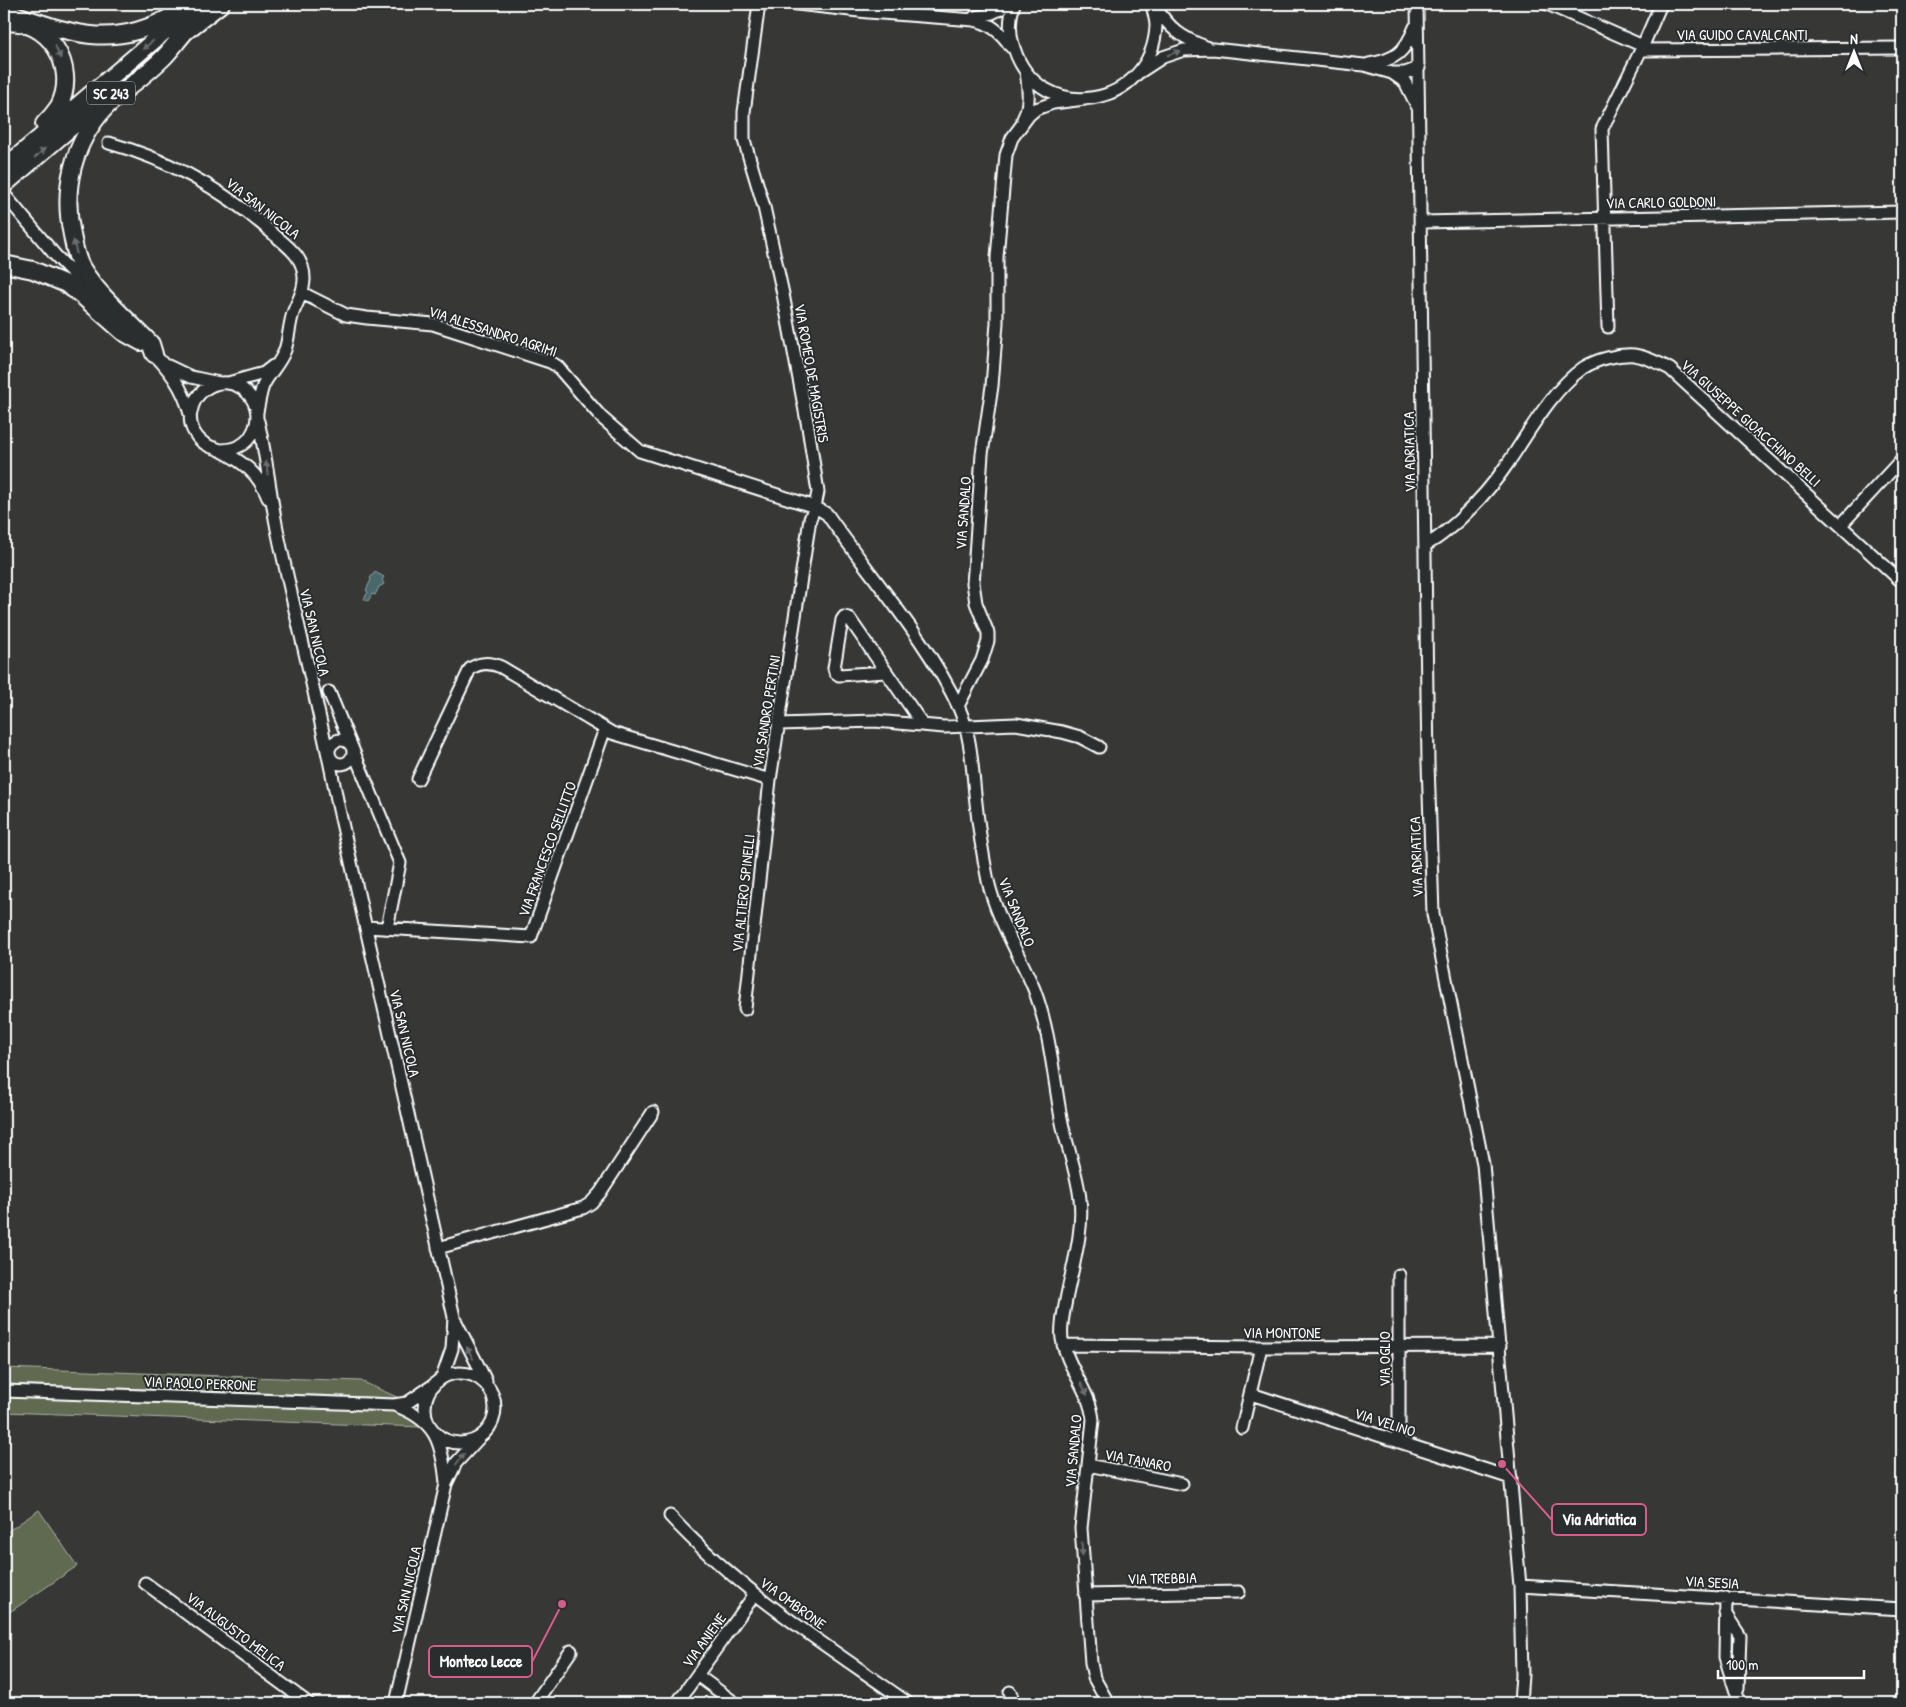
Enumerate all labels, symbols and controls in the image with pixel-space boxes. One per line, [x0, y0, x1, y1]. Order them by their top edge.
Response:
street label: VIA GUIDO CAVALCANTI [1676, 24, 1808, 45]
north arrow [1828, 28, 1878, 78]
text: N [1850, 29, 1858, 48]
one-way arrow [142, 40, 155, 51]
one-way arrow [54, 45, 62, 59]
one-way arrow [1167, 49, 1182, 56]
road number: SC 243 [87, 82, 135, 105]
one-way arrow [34, 147, 46, 159]
street label: VIA SAN NICOLA [221, 172, 305, 244]
street label: VIA CARLO GOLDONI [1606, 191, 1716, 213]
one-way arrow [71, 239, 79, 254]
street label: VIA ALESSANDRO AGRIMI [426, 300, 560, 362]
street label: VIA ROMEO DE MAGISTRIS [789, 302, 835, 444]
street label: VIA GIUSEPPE GIOACCHINO BELLI [1676, 354, 1826, 492]
street label: VIA ADRIATICA [1398, 411, 1420, 493]
one-way arrow [263, 460, 271, 476]
street label: VIA SANDALO [950, 476, 976, 550]
street label: VIA SAN NICOLA [295, 586, 335, 679]
street label: VIA SANDRO PERTINI [747, 653, 785, 769]
street label: VIA FRANCESCO SELLITTO [513, 778, 581, 920]
street label: VIA ADRIATICA [1404, 816, 1428, 898]
street label: VIA ALTIERO SPINELLI [726, 833, 760, 953]
street label: VIA SANDALO [994, 874, 1040, 950]
street label: VIA SAN NICOLA [385, 987, 425, 1080]
street label: VIA MONTONE [1243, 1322, 1321, 1343]
street label: VIA OGLIO [1374, 1331, 1395, 1387]
one-way arrow [466, 1345, 474, 1360]
street label: VIA PAOLO PERRONE [143, 1371, 257, 1395]
one-way arrow [1080, 1382, 1088, 1397]
street label: VIA VELINO [1352, 1402, 1418, 1442]
street label: VIA SANDALO [1059, 1414, 1087, 1488]
street label: VIA TANARO [1103, 1443, 1173, 1477]
one-way arrow [454, 1453, 465, 1466]
callout: Via Adriatica [1552, 1504, 1646, 1535]
text: Via Adriatica [1562, 1508, 1637, 1530]
one-way arrow [1079, 1541, 1087, 1557]
street label: VIA SAN NICOLA [386, 1543, 426, 1636]
street label: VIA TREBBIA [1127, 1567, 1197, 1589]
street label: VIA SESIA [1684, 1570, 1740, 1594]
street label: VIA OMBRONE [756, 1572, 831, 1634]
street label: VIA AUGUSTO MELICA [182, 1587, 291, 1676]
street label: VIA ANIENE [677, 1608, 731, 1672]
callout: Monteco Lecce [429, 1646, 532, 1677]
scale bar [1718, 1647, 1865, 1679]
text: Monteco Lecce [440, 1650, 523, 1672]
text: 100 m [1726, 1654, 1759, 1675]

